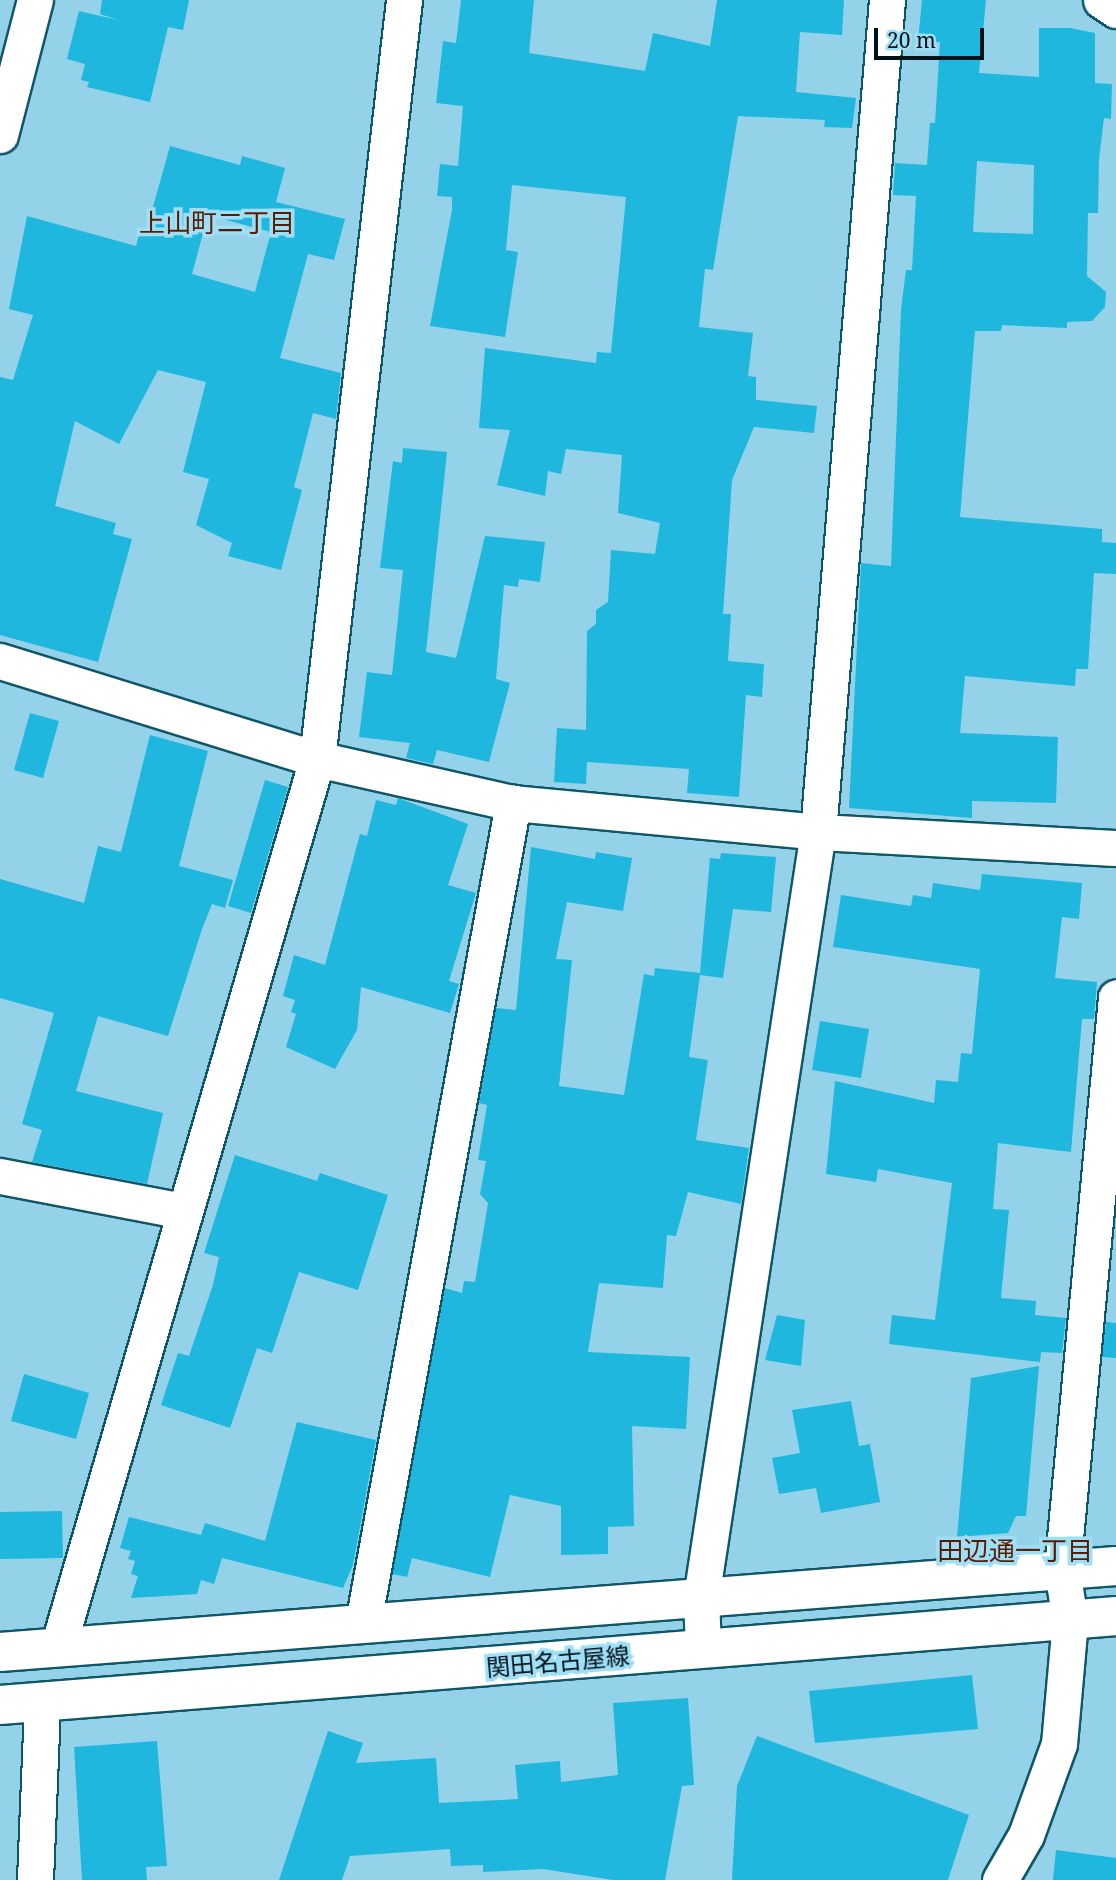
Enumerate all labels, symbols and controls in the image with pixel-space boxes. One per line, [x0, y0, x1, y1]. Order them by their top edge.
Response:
scale bar [878, 14, 988, 58]
text: 20 m [887, 26, 936, 54]
district label: 上山町二丁目 [139, 207, 295, 239]
district label: 田辺通一丁目 [937, 1535, 1093, 1567]
street label: 関田名古屋線 [485, 1640, 631, 1682]

